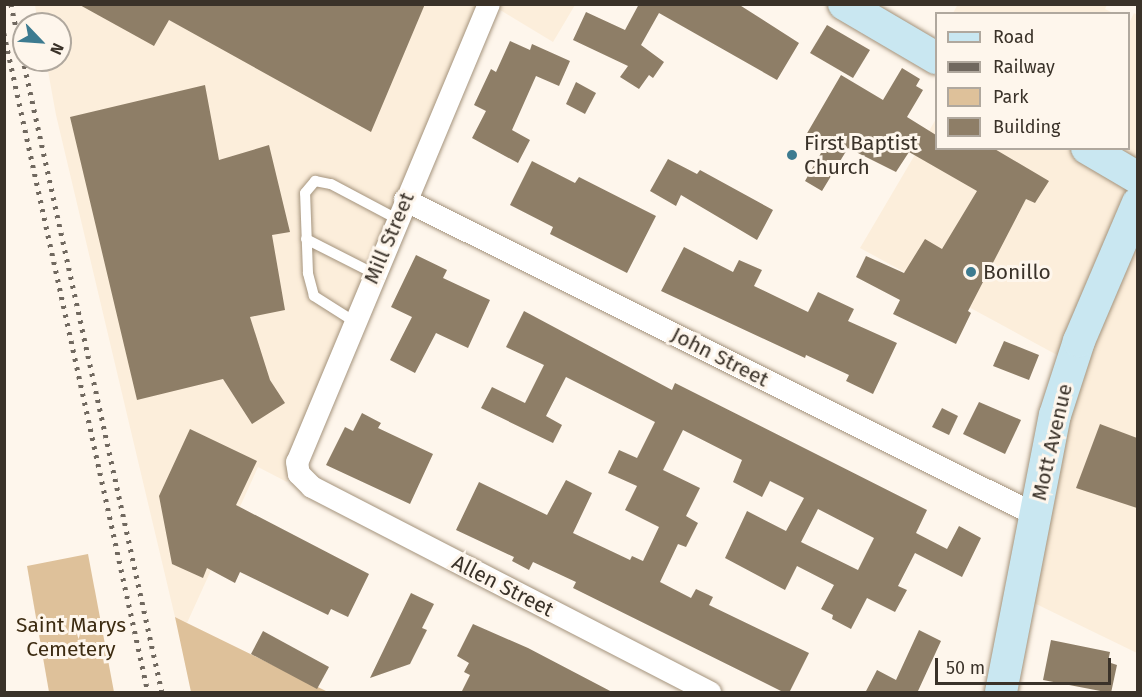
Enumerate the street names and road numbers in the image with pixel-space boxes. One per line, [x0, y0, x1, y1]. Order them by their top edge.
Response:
street label: Mill Street [358, 188, 420, 288]
street label: John Street [667, 322, 773, 392]
street label: Mott Avenue [1026, 381, 1078, 503]
street label: Allen Street [448, 550, 558, 622]

